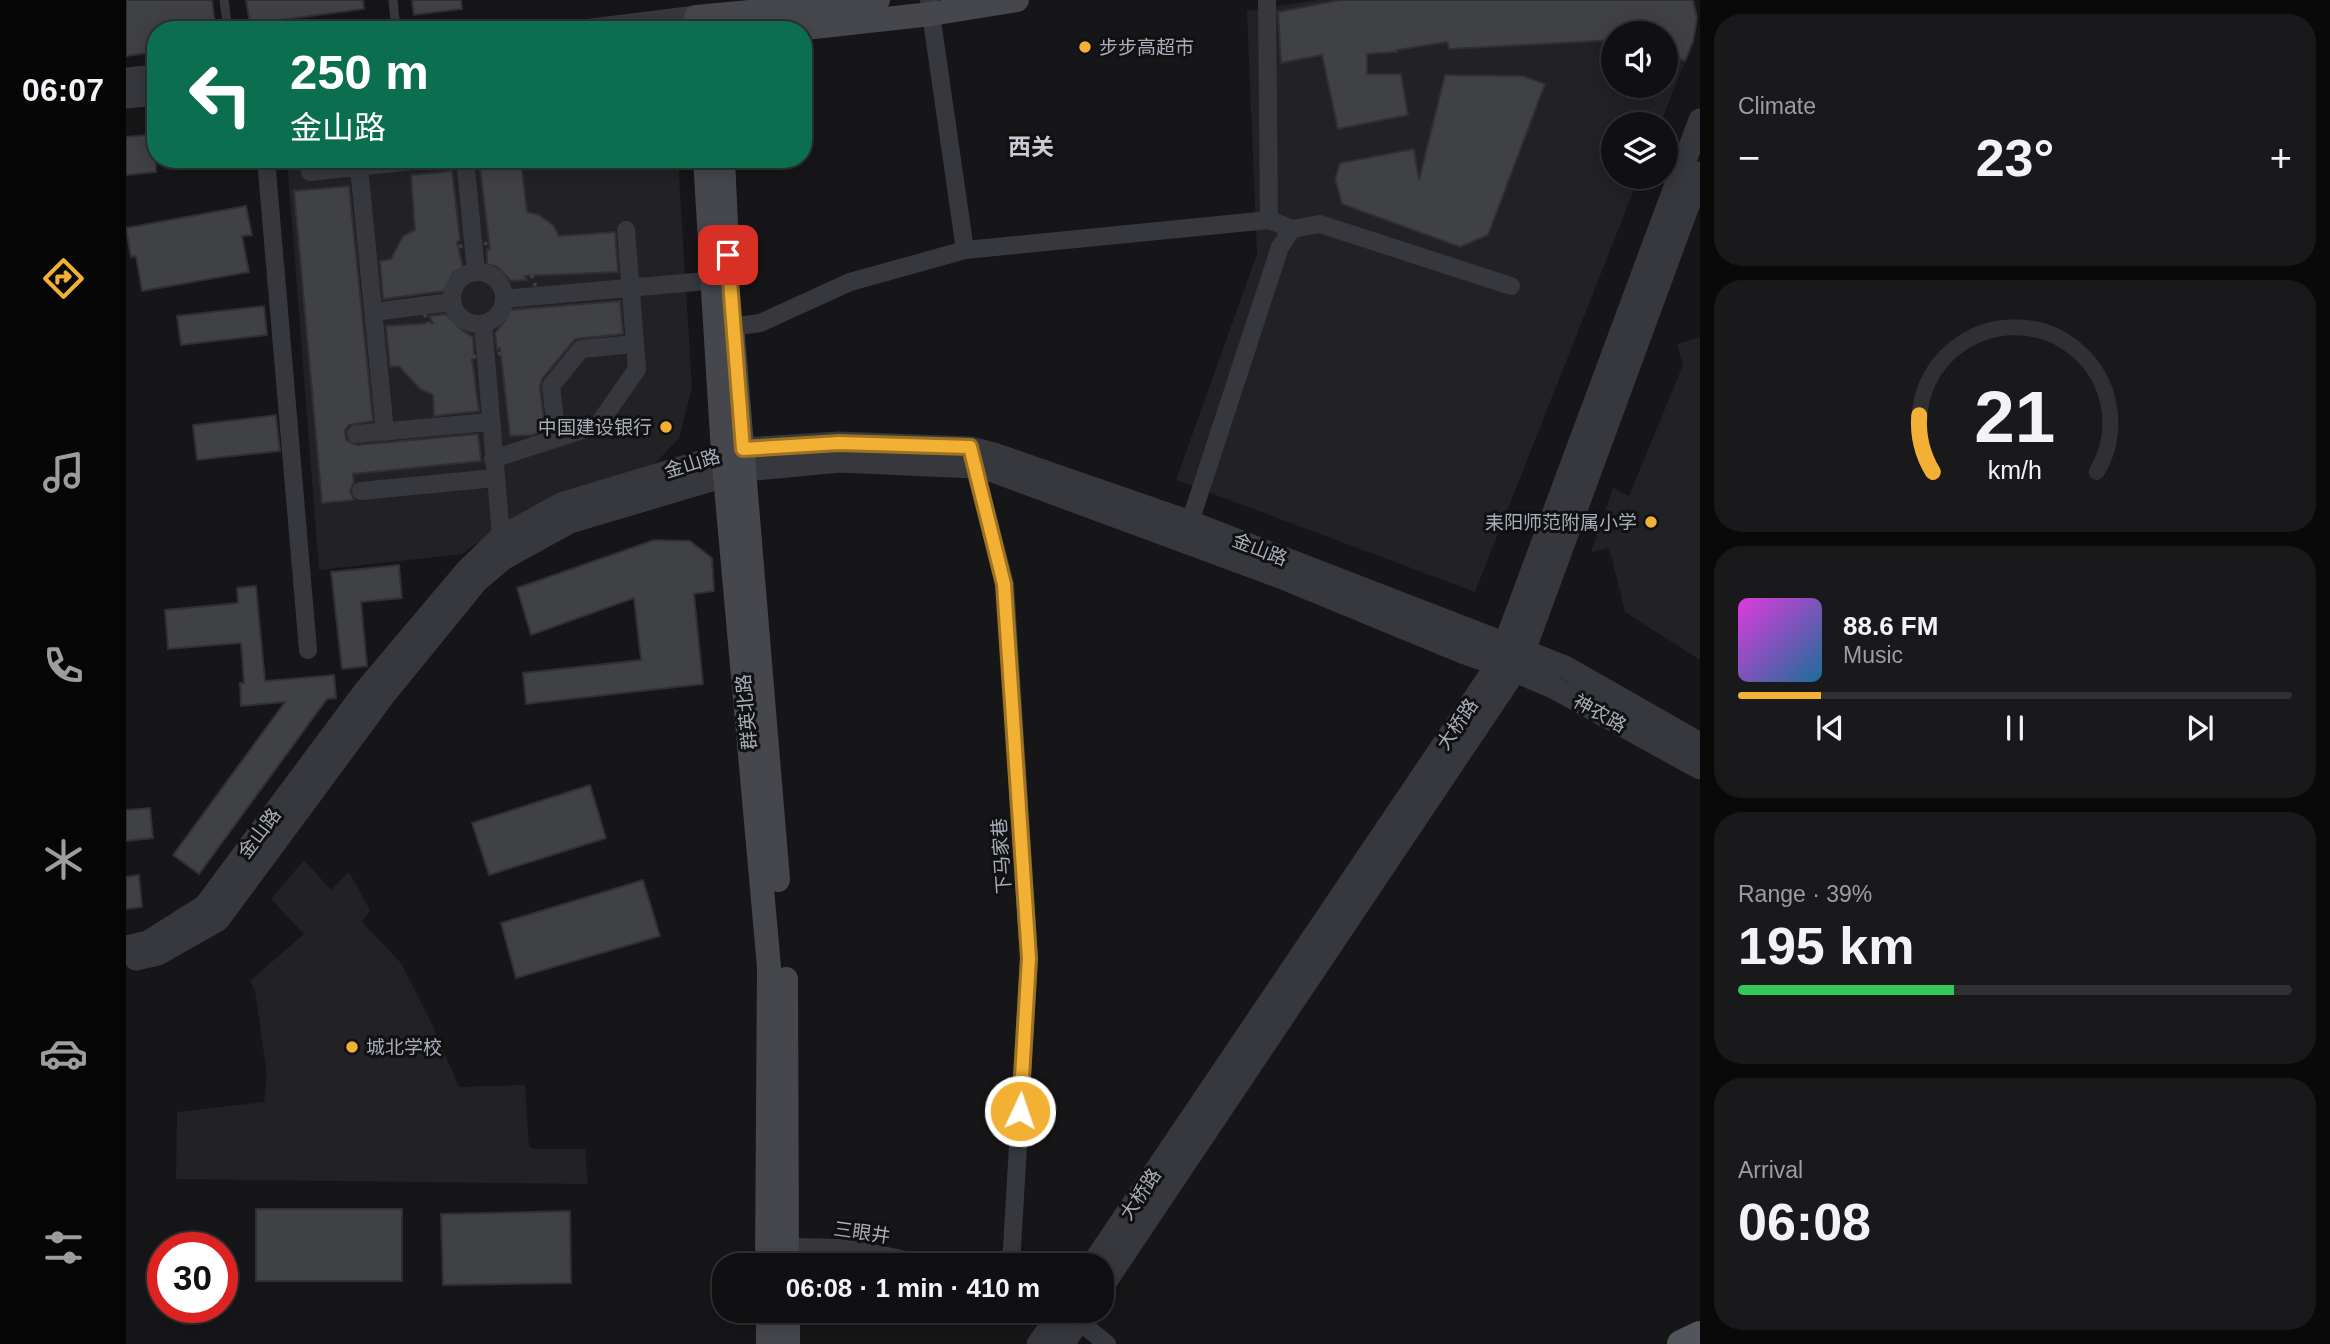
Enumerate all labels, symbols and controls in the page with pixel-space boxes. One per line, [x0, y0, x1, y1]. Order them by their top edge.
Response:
map controls [1601, 21, 1678, 189]
button: sound [1601, 21, 1678, 98]
place label: 步步高超市 [1099, 37, 1194, 58]
marker: 步步高超市 [1077, 39, 1093, 55]
text: 250 m [290, 45, 429, 99]
icon: left [175, 49, 266, 140]
text: 06:07 [22, 72, 104, 108]
text: Climate [1738, 93, 1816, 119]
text: 金山路 [290, 110, 386, 146]
button: layers [1601, 112, 1678, 189]
text: 23° [1976, 129, 2054, 187]
district label: 西关 [1008, 134, 1054, 160]
text: − [1738, 137, 1760, 179]
text: + [2270, 137, 2292, 179]
pin [698, 225, 758, 285]
icon: arrive [709, 236, 747, 274]
icon: directions [39, 254, 88, 303]
text: 21 [1975, 376, 2055, 457]
place label: 中国建设银行 [538, 417, 652, 438]
marker: 中国建设银行 [658, 419, 674, 435]
street label: 金山路 [662, 445, 722, 482]
icon: music [39, 448, 88, 497]
text: km/h [1988, 456, 2042, 484]
place label: 耒阳师范附属小学 [1485, 512, 1637, 533]
marker: 耒阳师范附属小学 [1643, 514, 1659, 530]
street label: 金山路 [1229, 529, 1290, 569]
text: 88.6 FM [1843, 611, 1938, 641]
icon: phone [39, 641, 88, 690]
text: Music [1843, 642, 1903, 668]
street label: 群英北路 [733, 673, 760, 751]
street label: 神农路 [1570, 690, 1630, 736]
street label: 大桥路 [1433, 695, 1482, 754]
icon: previous [1811, 709, 1849, 747]
icon: pause [1996, 709, 2034, 747]
icon: next [2181, 709, 2219, 747]
street label: 金山路 [234, 804, 285, 862]
street label: 下马家巷 [988, 817, 1015, 895]
icon: climate [39, 835, 88, 884]
text: Range · 39% [1738, 881, 1872, 907]
text: 195 km [1738, 917, 1914, 975]
icon: car [39, 1029, 88, 1078]
place label: 城北学校 [366, 1037, 442, 1058]
marker: 城北学校 [344, 1039, 360, 1055]
position arrow [983, 1074, 1057, 1148]
text: Arrival [1738, 1157, 1803, 1183]
street label: 大桥路 [1116, 1165, 1165, 1224]
text: 06:08 [1738, 1193, 1871, 1251]
street label: 三眼井 [832, 1218, 892, 1247]
icon: filters [39, 1223, 88, 1272]
speed limit sign: 30 [147, 1232, 238, 1323]
text: 06:08 · 1 min · 410 m [786, 1273, 1040, 1303]

